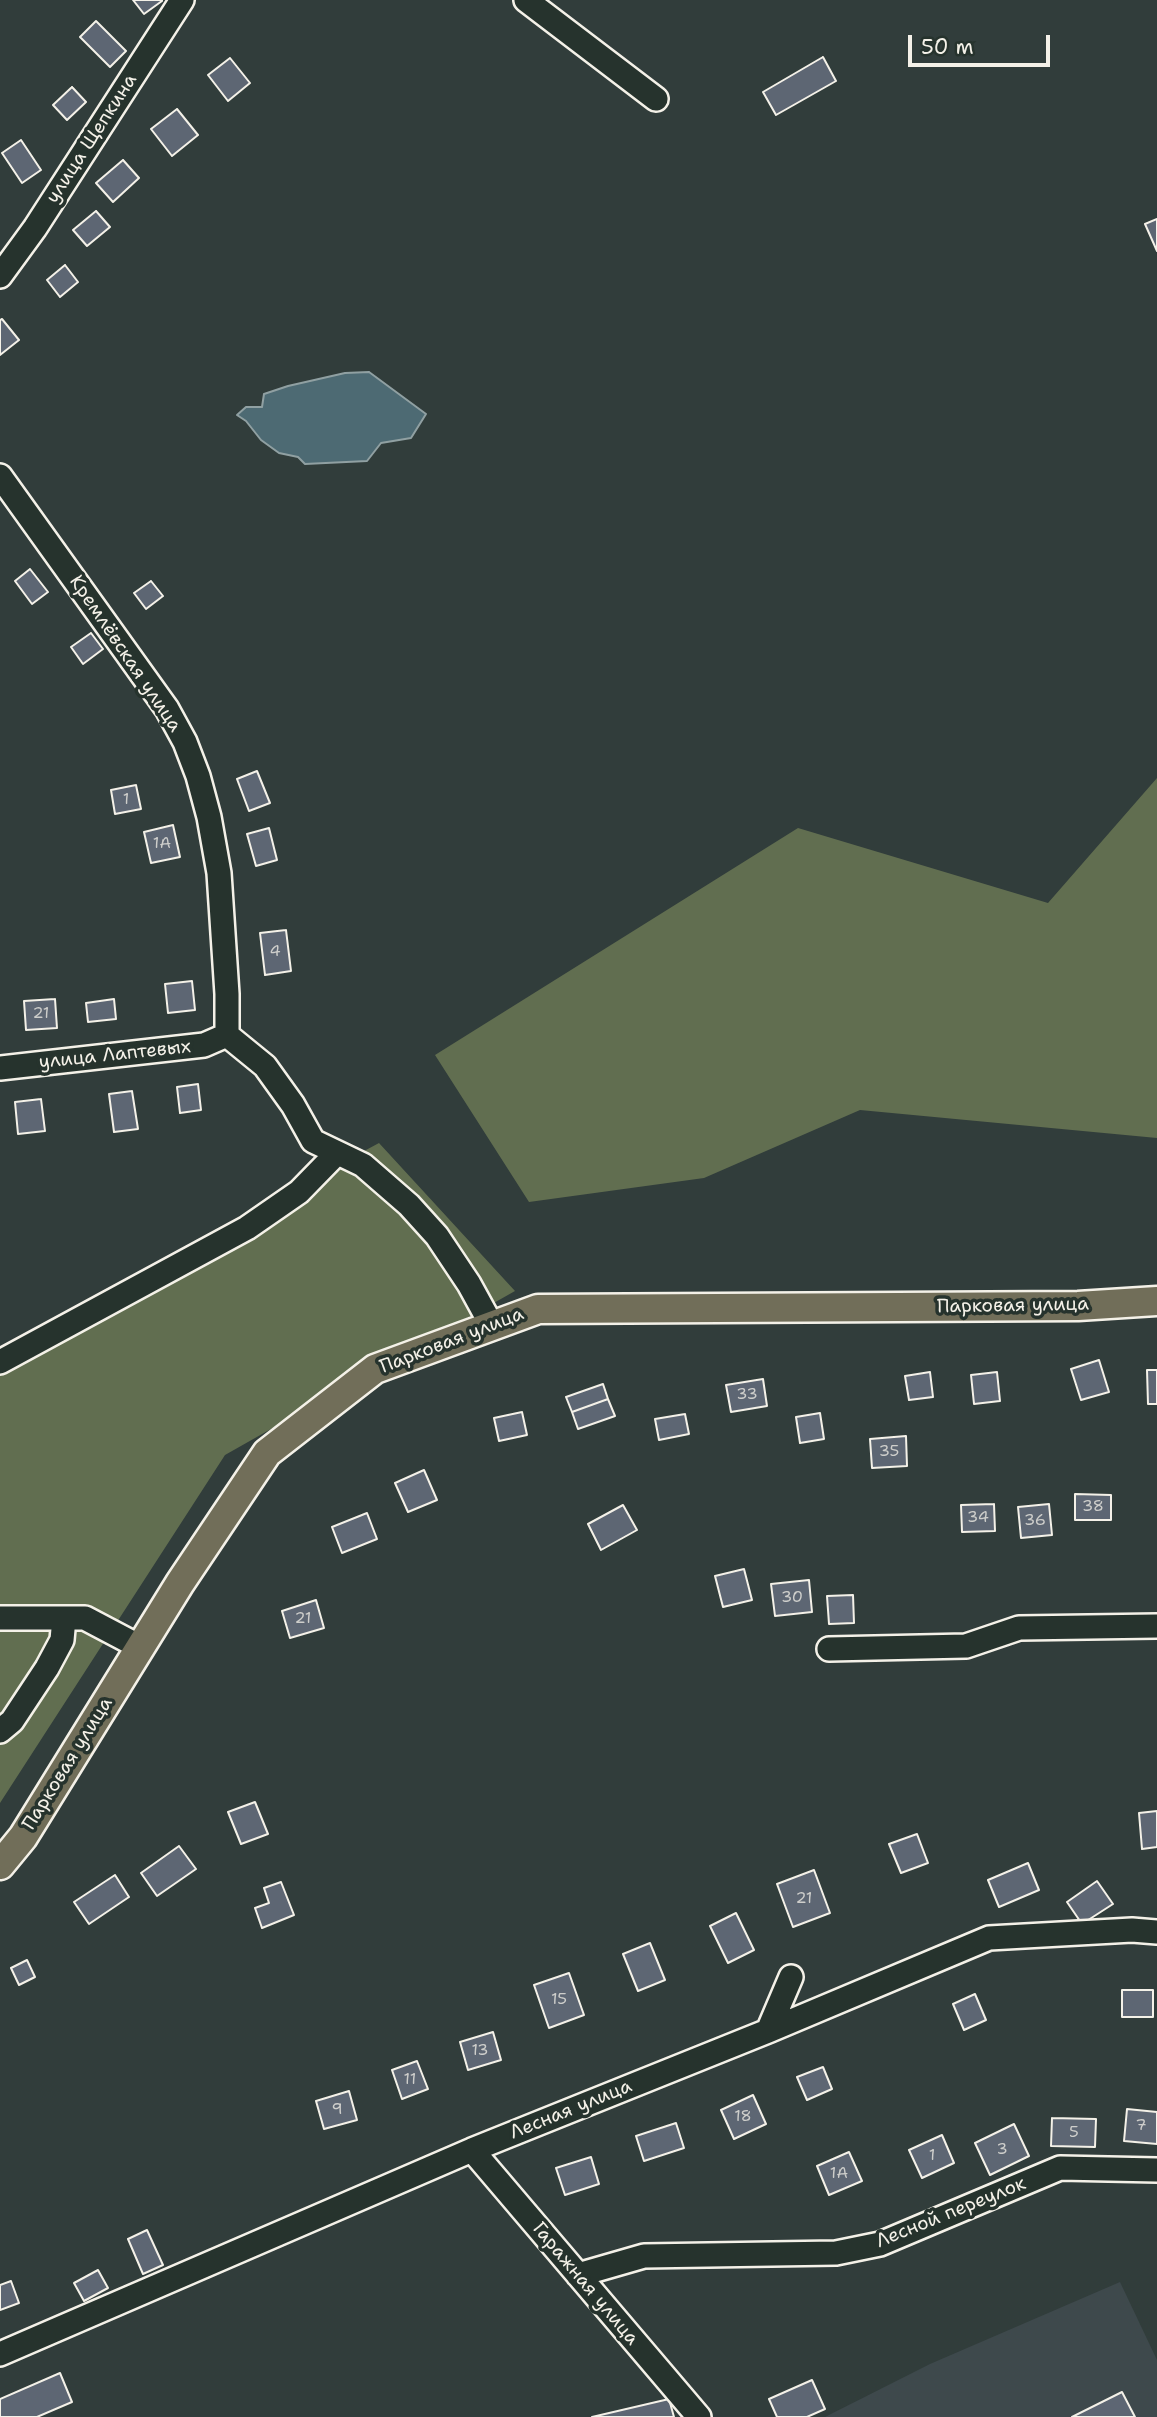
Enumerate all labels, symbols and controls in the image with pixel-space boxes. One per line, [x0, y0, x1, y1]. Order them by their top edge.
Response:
scale bar [912, 21, 1054, 65]
text: 50 m [921, 33, 974, 61]
street label: улица Щепкина [42, 70, 142, 208]
street label: Кремлёвская улица [64, 571, 186, 737]
house number: 1 [123, 790, 129, 810]
house number: 1А [153, 834, 171, 854]
house number: 4 [269, 942, 281, 962]
house number: 21 [32, 1004, 50, 1024]
street label: улица Лаптевых [38, 1036, 192, 1074]
street label: Парковая улица [937, 1293, 1089, 1319]
street label: Парковая улица [377, 1303, 527, 1379]
house number: 33 [736, 1385, 758, 1405]
house number: 35 [879, 1442, 899, 1462]
house number: 38 [1082, 1497, 1104, 1517]
house number: 34 [967, 1508, 989, 1528]
house number: 36 [1024, 1511, 1046, 1531]
house number: 30 [781, 1588, 803, 1608]
house number: 21 [294, 1609, 312, 1629]
street label: Парковая улица [18, 1693, 118, 1835]
house number: 21 [795, 1889, 813, 1909]
house number: 15 [551, 1990, 567, 2010]
house number: 13 [471, 2041, 489, 2061]
house number: 11 [404, 2070, 416, 2090]
street label: Лесная улица [507, 2075, 635, 2145]
house number: 9 [331, 2100, 343, 2120]
house number: 18 [734, 2107, 752, 2127]
house number: 7 [1135, 2116, 1147, 2136]
house number: 5 [1069, 2123, 1079, 2143]
house number: 3 [996, 2140, 1008, 2160]
house number: 1 [929, 2146, 935, 2166]
house number: 1А [830, 2164, 848, 2184]
street label: Лесной переулок [873, 2173, 1029, 2253]
street label: Гаражная улица [527, 2218, 643, 2350]

